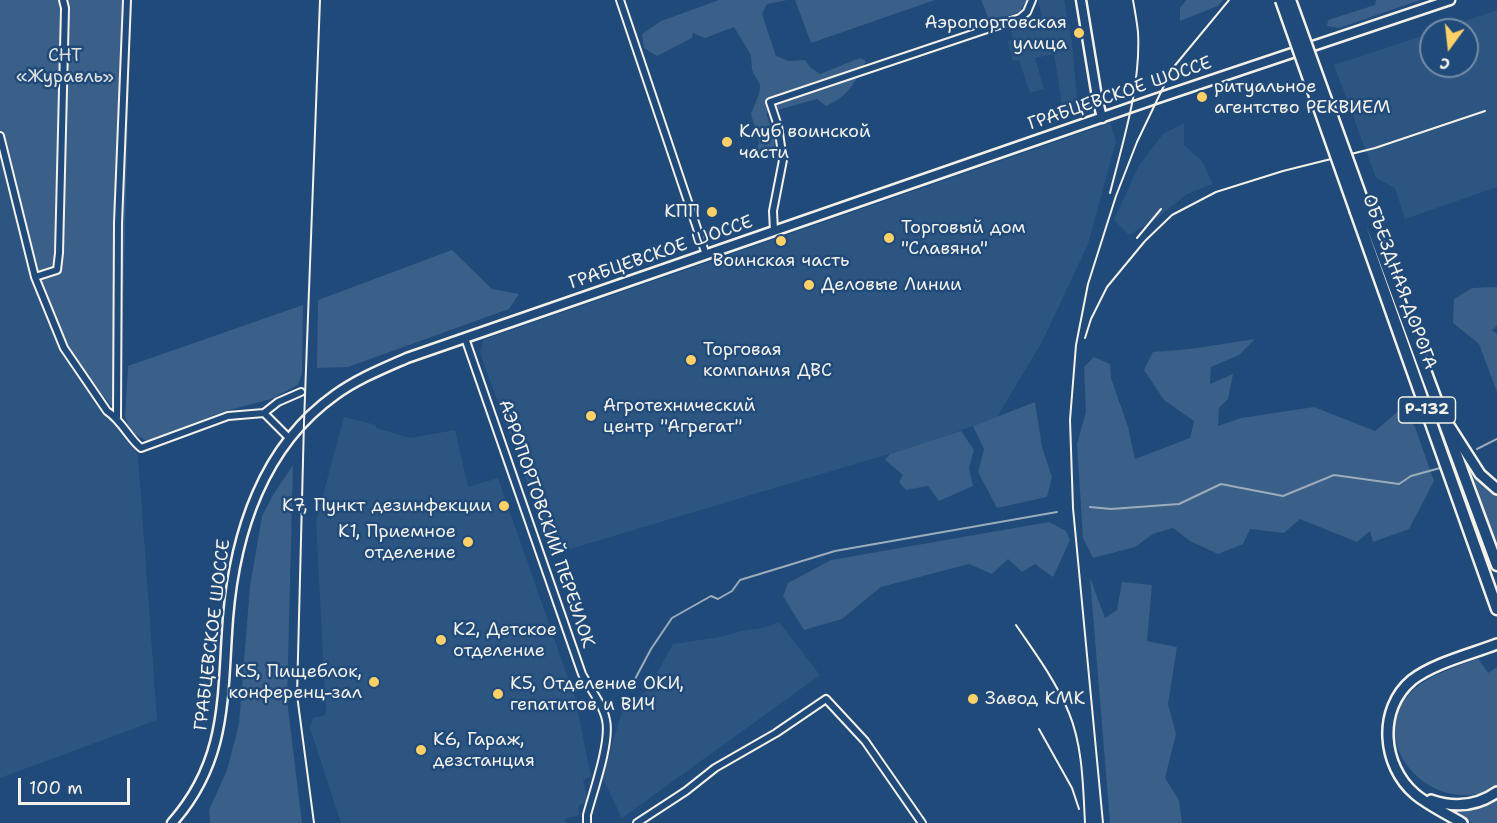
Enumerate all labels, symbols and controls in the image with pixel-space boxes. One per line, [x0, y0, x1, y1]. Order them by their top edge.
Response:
place label: Аэропортовская улица [925, 12, 1067, 54]
north arrow [1419, 18, 1479, 78]
marker: Аэропортовская улица [1072, 26, 1086, 40]
park label: СНТ «Журавль» [16, 45, 114, 88]
street label: ГРАБЦЕВСКОЕ ШОССЕ [1025, 52, 1215, 136]
text: С [1437, 53, 1452, 75]
place label: ритуальное агентство РЕКВИЕМ [1214, 76, 1391, 118]
marker: ритуальное агентство РЕКВИЕМ [1195, 90, 1209, 104]
place label: Клуб воинской части [739, 121, 871, 164]
marker: Клуб воинской части [720, 135, 734, 149]
street label: ОБЪЕЗДНАЯ ДОРОГА [1357, 191, 1441, 373]
place label: КПП [664, 201, 700, 223]
marker: КПП [705, 205, 719, 219]
street label: ГРАБЦЕВСКОЕ ШОССЕ [566, 211, 756, 295]
place label: Торговый дом "Славяна" [901, 217, 1026, 260]
marker: Торговый дом "Славяна" [882, 231, 896, 245]
marker: Воинская часть [774, 234, 788, 248]
place label: Воинская часть [713, 250, 849, 272]
place label: Деловые Линии [821, 274, 962, 296]
marker: Деловые Линии [802, 278, 816, 292]
place label: Торговая компания ДВС [703, 339, 832, 382]
marker: Торговая компания ДВС [684, 353, 698, 367]
place label: Агротехнический центр "Агрегат" [603, 395, 756, 438]
street label: АЭРОПОРТОВСКИЙ ПЕРЕУЛОК [493, 397, 599, 651]
road number: Р-132 [1398, 397, 1456, 423]
marker: Агротехнический центр "Агрегат" [584, 409, 598, 423]
place label: К7, Пункт дезинфекции [282, 495, 492, 517]
marker: К7, Пункт дезинфекции [497, 499, 511, 513]
place label: К1, Приемное отделение [338, 521, 456, 564]
marker: К1, Приемное отделение [461, 535, 475, 549]
street label: ГРАБЦЕВСКОЕ ШОССЕ [191, 538, 235, 732]
place label: К2, Детское отделение [453, 619, 557, 662]
marker: К2, Детское отделение [434, 633, 448, 647]
place label: К5, Пищеблок, конференц-зал [228, 661, 362, 704]
place label: К5, Отделение ОКИ, гепатитов и ВИЧ [510, 673, 684, 716]
marker: К5, Пищеблок, конференц-зал [367, 675, 381, 689]
marker: К5, Отделение ОКИ, гепатитов и ВИЧ [491, 687, 505, 701]
place label: Завод КМК [985, 688, 1085, 710]
marker: Завод КМК [966, 692, 980, 706]
place label: К6, Гараж, дезстанция [433, 729, 535, 771]
marker: К6, Гараж, дезстанция [414, 743, 428, 757]
scale bar [21, 766, 134, 804]
text: 100 m [29, 776, 83, 800]

